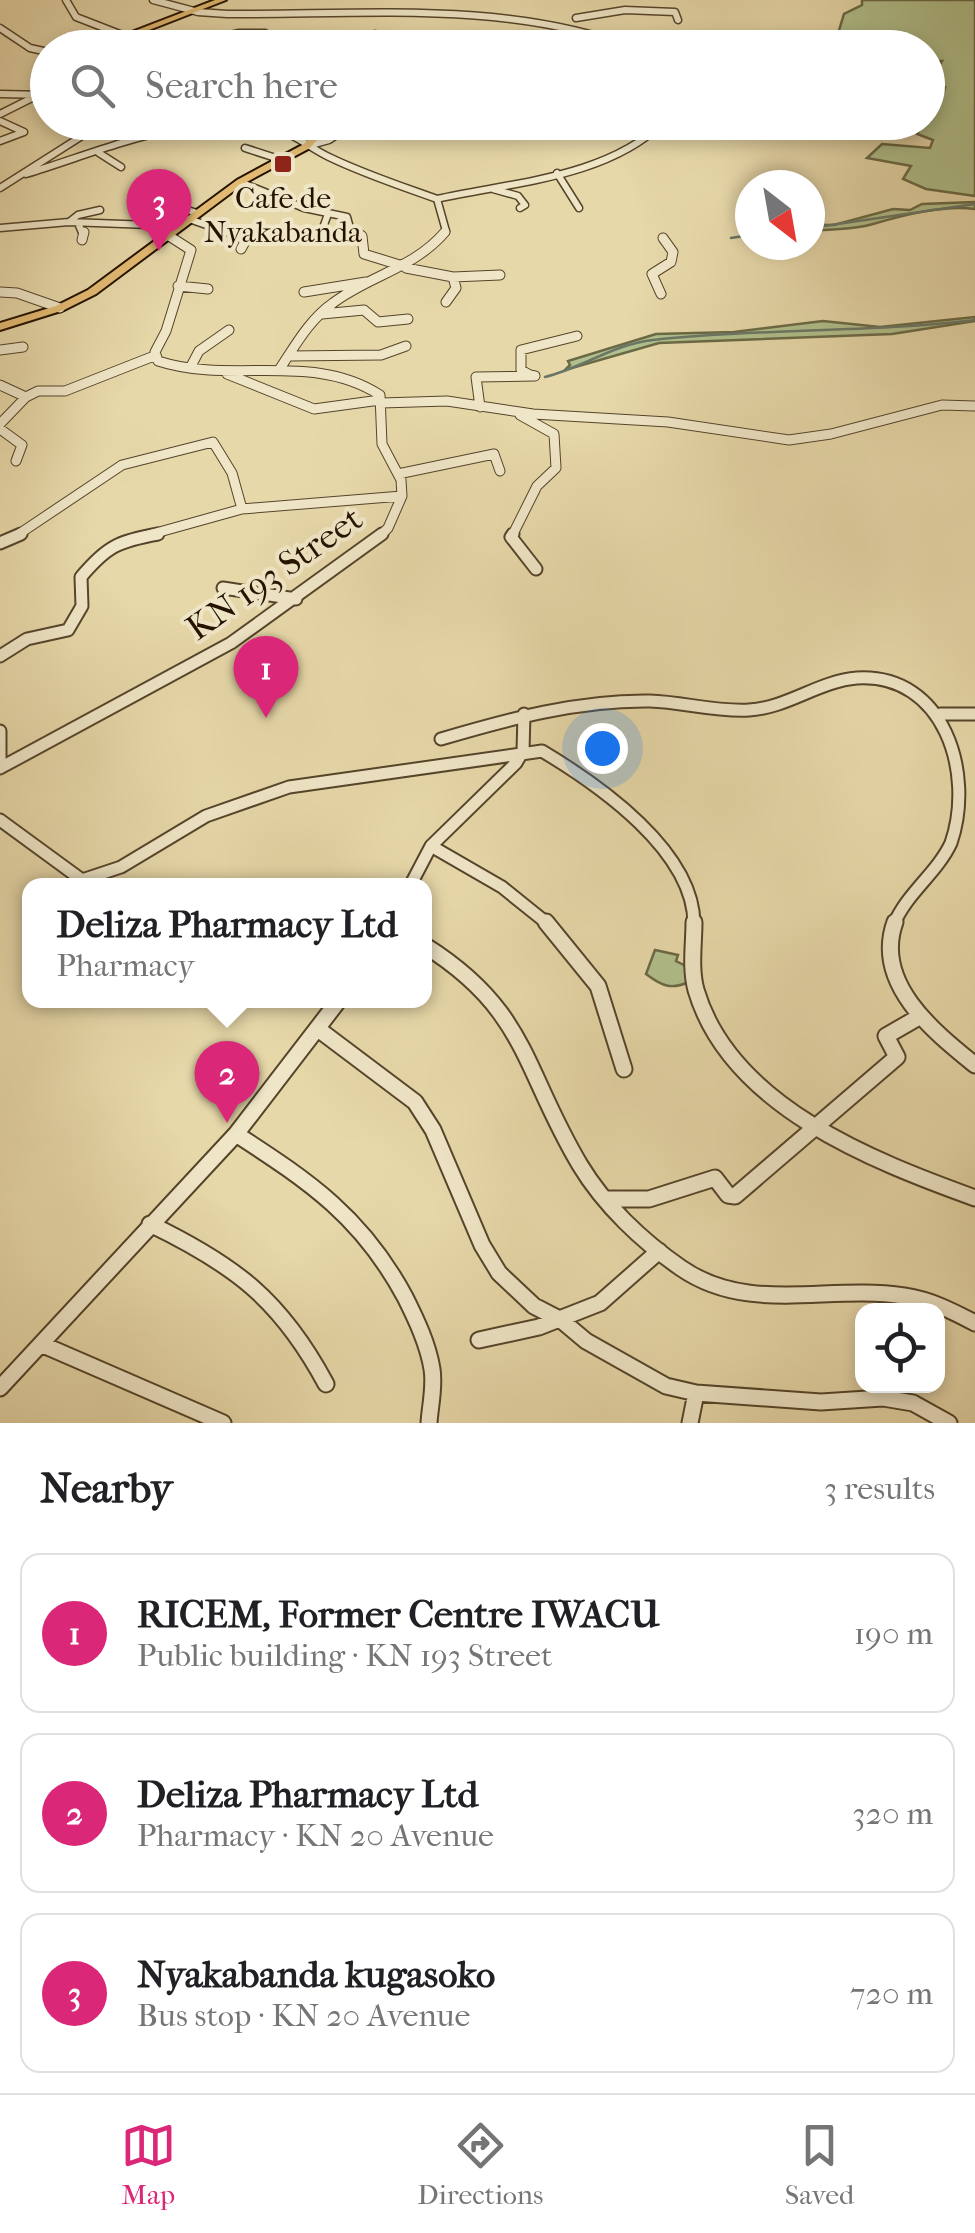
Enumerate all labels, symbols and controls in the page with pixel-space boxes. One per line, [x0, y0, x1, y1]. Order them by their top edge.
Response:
search box [30, 30, 945, 140]
icon: search [65, 58, 120, 113]
text: Search here [145, 63, 338, 108]
marker: Cafe de Nyakabanda [272, 153, 294, 175]
pin: 3 [126, 168, 192, 251]
north arrow [735, 170, 825, 260]
place label: Cafe de Nyakabanda [204, 181, 363, 250]
street label: KN 193 Street [179, 498, 370, 649]
pin: 1 [234, 636, 298, 718]
your location [577, 723, 628, 774]
popup [22, 878, 432, 1008]
text: Deliza Pharmacy Ltd [56, 902, 398, 947]
text: Pharmacy [56, 947, 195, 984]
pin: 2 [194, 1040, 260, 1123]
map controls [855, 1303, 945, 1393]
button: locate [855, 1303, 945, 1393]
text: Nearby [40, 1464, 172, 1513]
text: 3 results [824, 1470, 935, 1507]
text: RICEM, Former Centre IWACU [137, 1592, 660, 1637]
text: 1 [69, 1615, 80, 1652]
text: 190 m [854, 1615, 933, 1652]
text: Public building · KN 193 Street [137, 1637, 552, 1674]
text: Deliza Pharmacy Ltd [137, 1772, 478, 1817]
text: 2 [66, 1795, 83, 1832]
text: 320 m [852, 1795, 933, 1832]
text: Pharmacy · KN 20 Avenue [137, 1817, 494, 1854]
text: Nyakabanda kugasoko [137, 1952, 495, 1997]
text: 3 [68, 1975, 81, 2012]
text: 720 m [850, 1975, 933, 2012]
text: Bus stop · KN 20 Avenue [137, 1997, 470, 2034]
tab: Map [121, 2118, 176, 2211]
tab: Directions [417, 2118, 543, 2211]
tab: Saved [785, 2118, 854, 2211]

